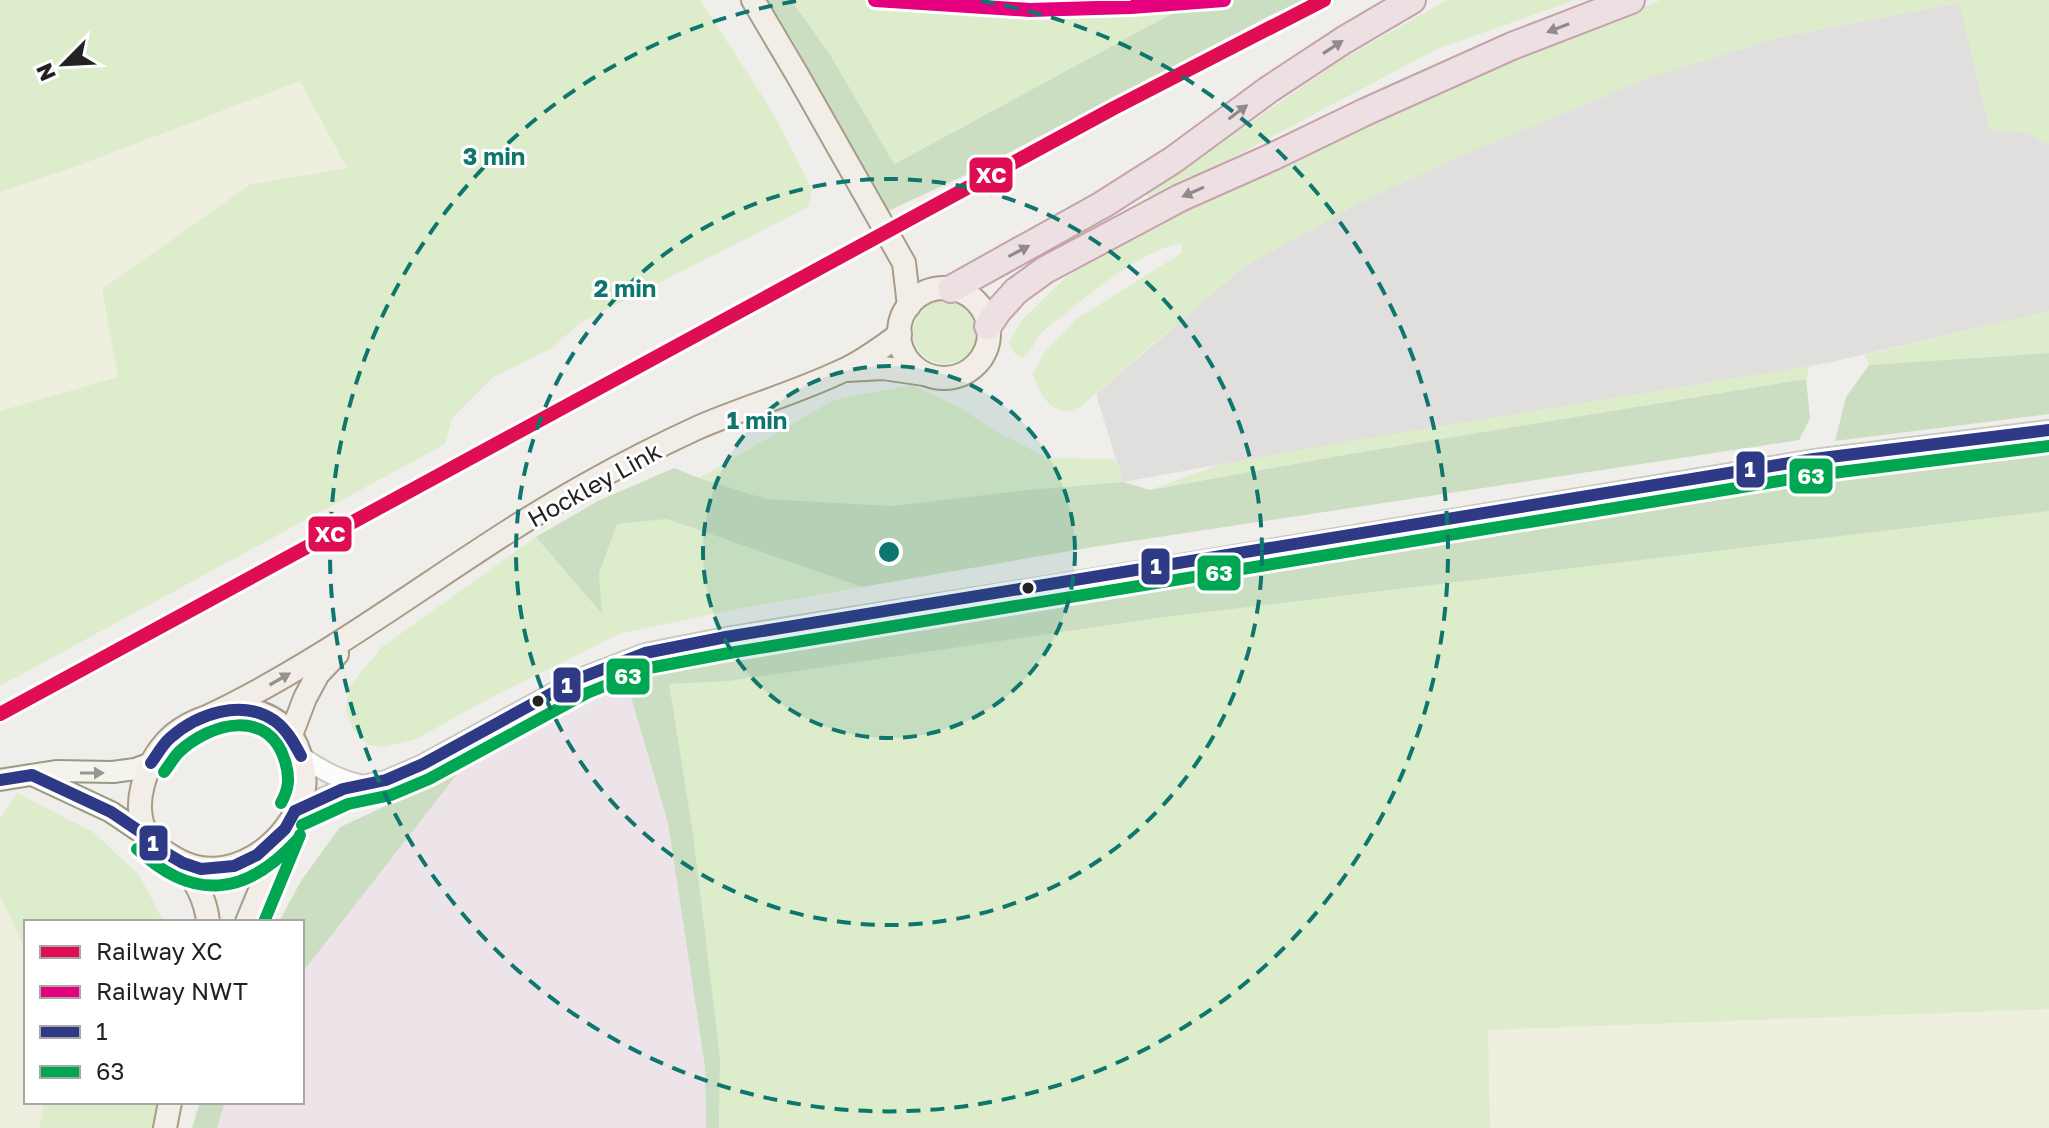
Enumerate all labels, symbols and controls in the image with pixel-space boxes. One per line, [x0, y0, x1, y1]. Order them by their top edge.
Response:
one-way arrow [1546, 22, 1570, 35]
north arrow [24, 24, 104, 104]
one-way arrow [1322, 40, 1344, 54]
text: N [30, 59, 61, 85]
one-way arrow [1228, 104, 1249, 120]
text: 3 min [463, 141, 525, 170]
line badge: XC [968, 156, 1014, 194]
text: XC [975, 161, 1007, 188]
one-way arrow [1182, 186, 1205, 199]
one-way arrow [1008, 245, 1031, 258]
text: 2 min [594, 273, 656, 302]
text: 1 min [727, 405, 787, 434]
street label: Hockley Link [522, 435, 666, 533]
line badge: 1 [1735, 450, 1766, 489]
text: 1 [1744, 455, 1756, 482]
line badge: 63 [1788, 457, 1834, 495]
text: 63 [1797, 462, 1825, 489]
line badge: XC [307, 515, 353, 553]
text: XC [314, 520, 346, 547]
centre of rings [875, 538, 903, 566]
line badge: 1 [1140, 547, 1171, 586]
text: 1 [1150, 552, 1162, 579]
line badge: 63 [1196, 554, 1242, 592]
text: 63 [1205, 559, 1233, 586]
unlabelled marker [1020, 580, 1036, 596]
line badge: 63 [605, 657, 651, 696]
text: 63 [614, 662, 642, 689]
line badge: 1 [552, 666, 582, 704]
text: 1 [561, 671, 573, 698]
one-way arrow [269, 672, 291, 686]
unlabelled marker [530, 693, 546, 709]
one-way arrow [80, 767, 105, 779]
line badge: 1 [138, 824, 169, 862]
text: 1 [147, 829, 159, 856]
legend [24, 920, 304, 1104]
text: Railway XC [96, 936, 223, 965]
text: Railway NWT [96, 976, 248, 1005]
text: 1 [96, 1016, 108, 1045]
text: 63 [96, 1056, 125, 1085]

